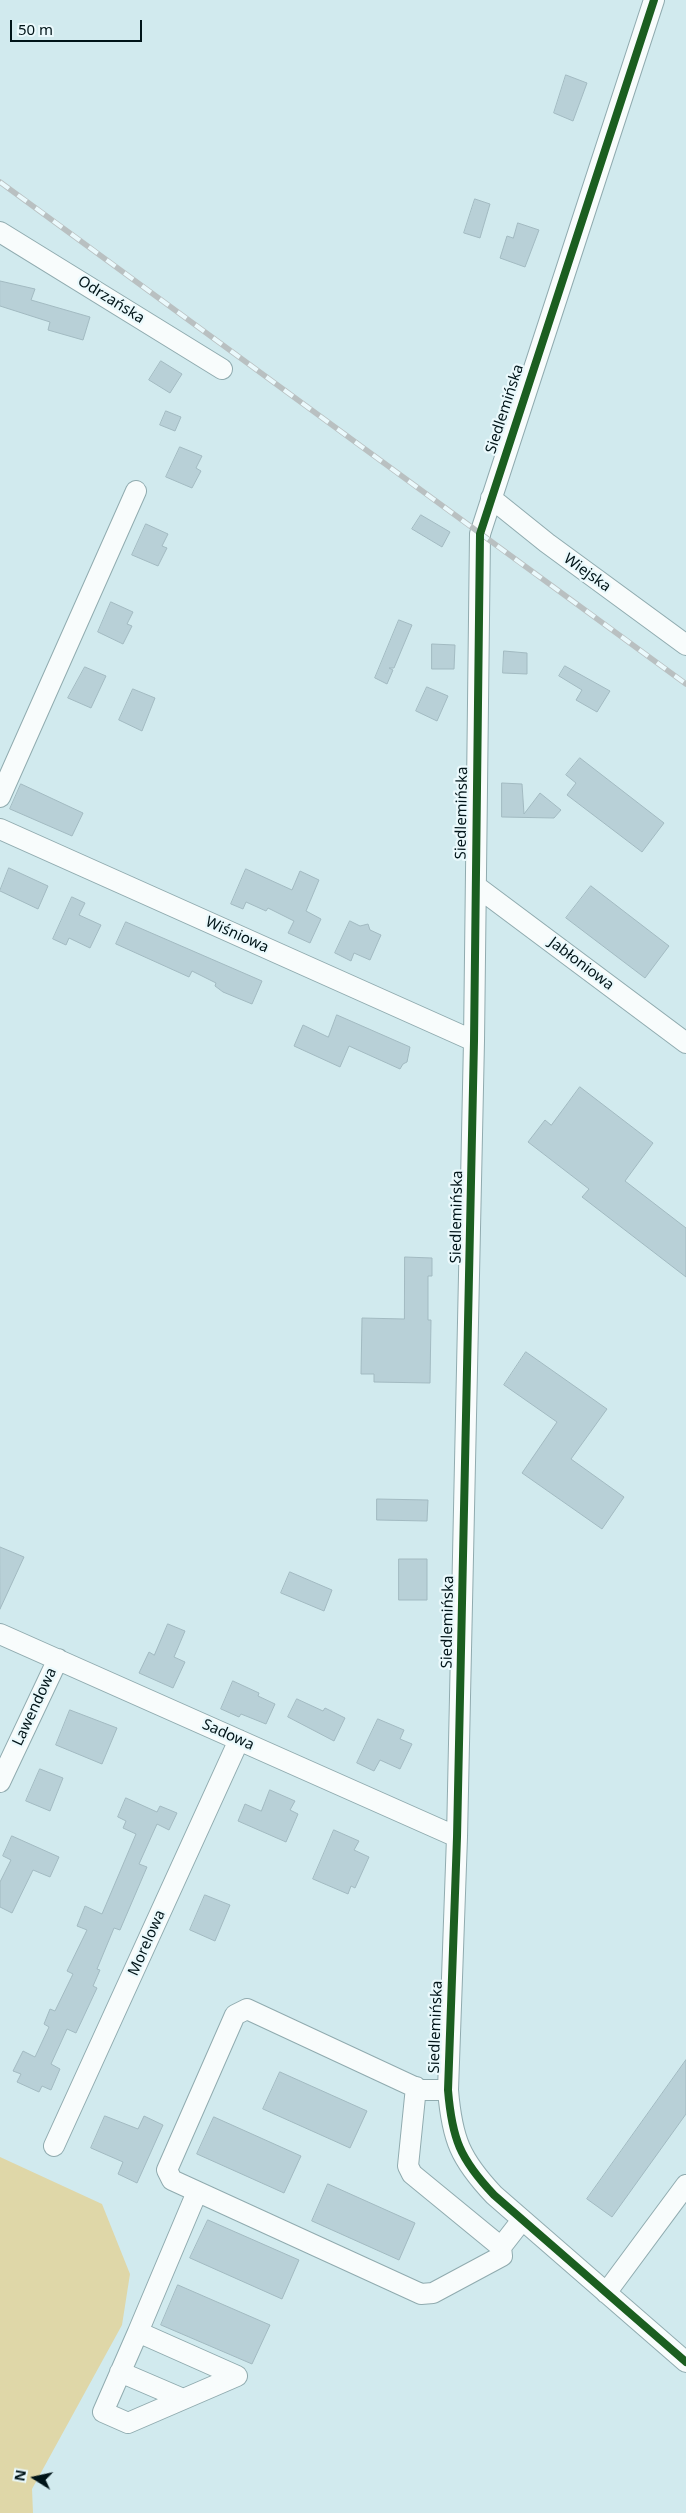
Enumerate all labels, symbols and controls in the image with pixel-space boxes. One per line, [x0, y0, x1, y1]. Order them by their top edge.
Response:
scale bar [12, 10, 145, 42]
text: 50 m [18, 19, 53, 39]
street label: Odrzańska [74, 272, 148, 328]
street label: Siedlemińska [482, 362, 528, 456]
street label: Wiejska [560, 550, 614, 596]
street label: Siedlemińska [452, 766, 472, 860]
street label: Wiśniowa [203, 913, 271, 957]
street label: Jabłoniowa [545, 934, 617, 994]
street label: Siedlemińska [447, 1170, 467, 1264]
street label: Siedlemińska [438, 1575, 458, 1669]
street label: Lawendowa [9, 1665, 61, 1749]
street label: Sadowa [199, 1716, 257, 1754]
street label: Morelowa [125, 1907, 169, 1979]
street label: Siedlemińska [425, 1980, 447, 2074]
north arrow [10, 2453, 60, 2503]
text: N [9, 2468, 30, 2483]

